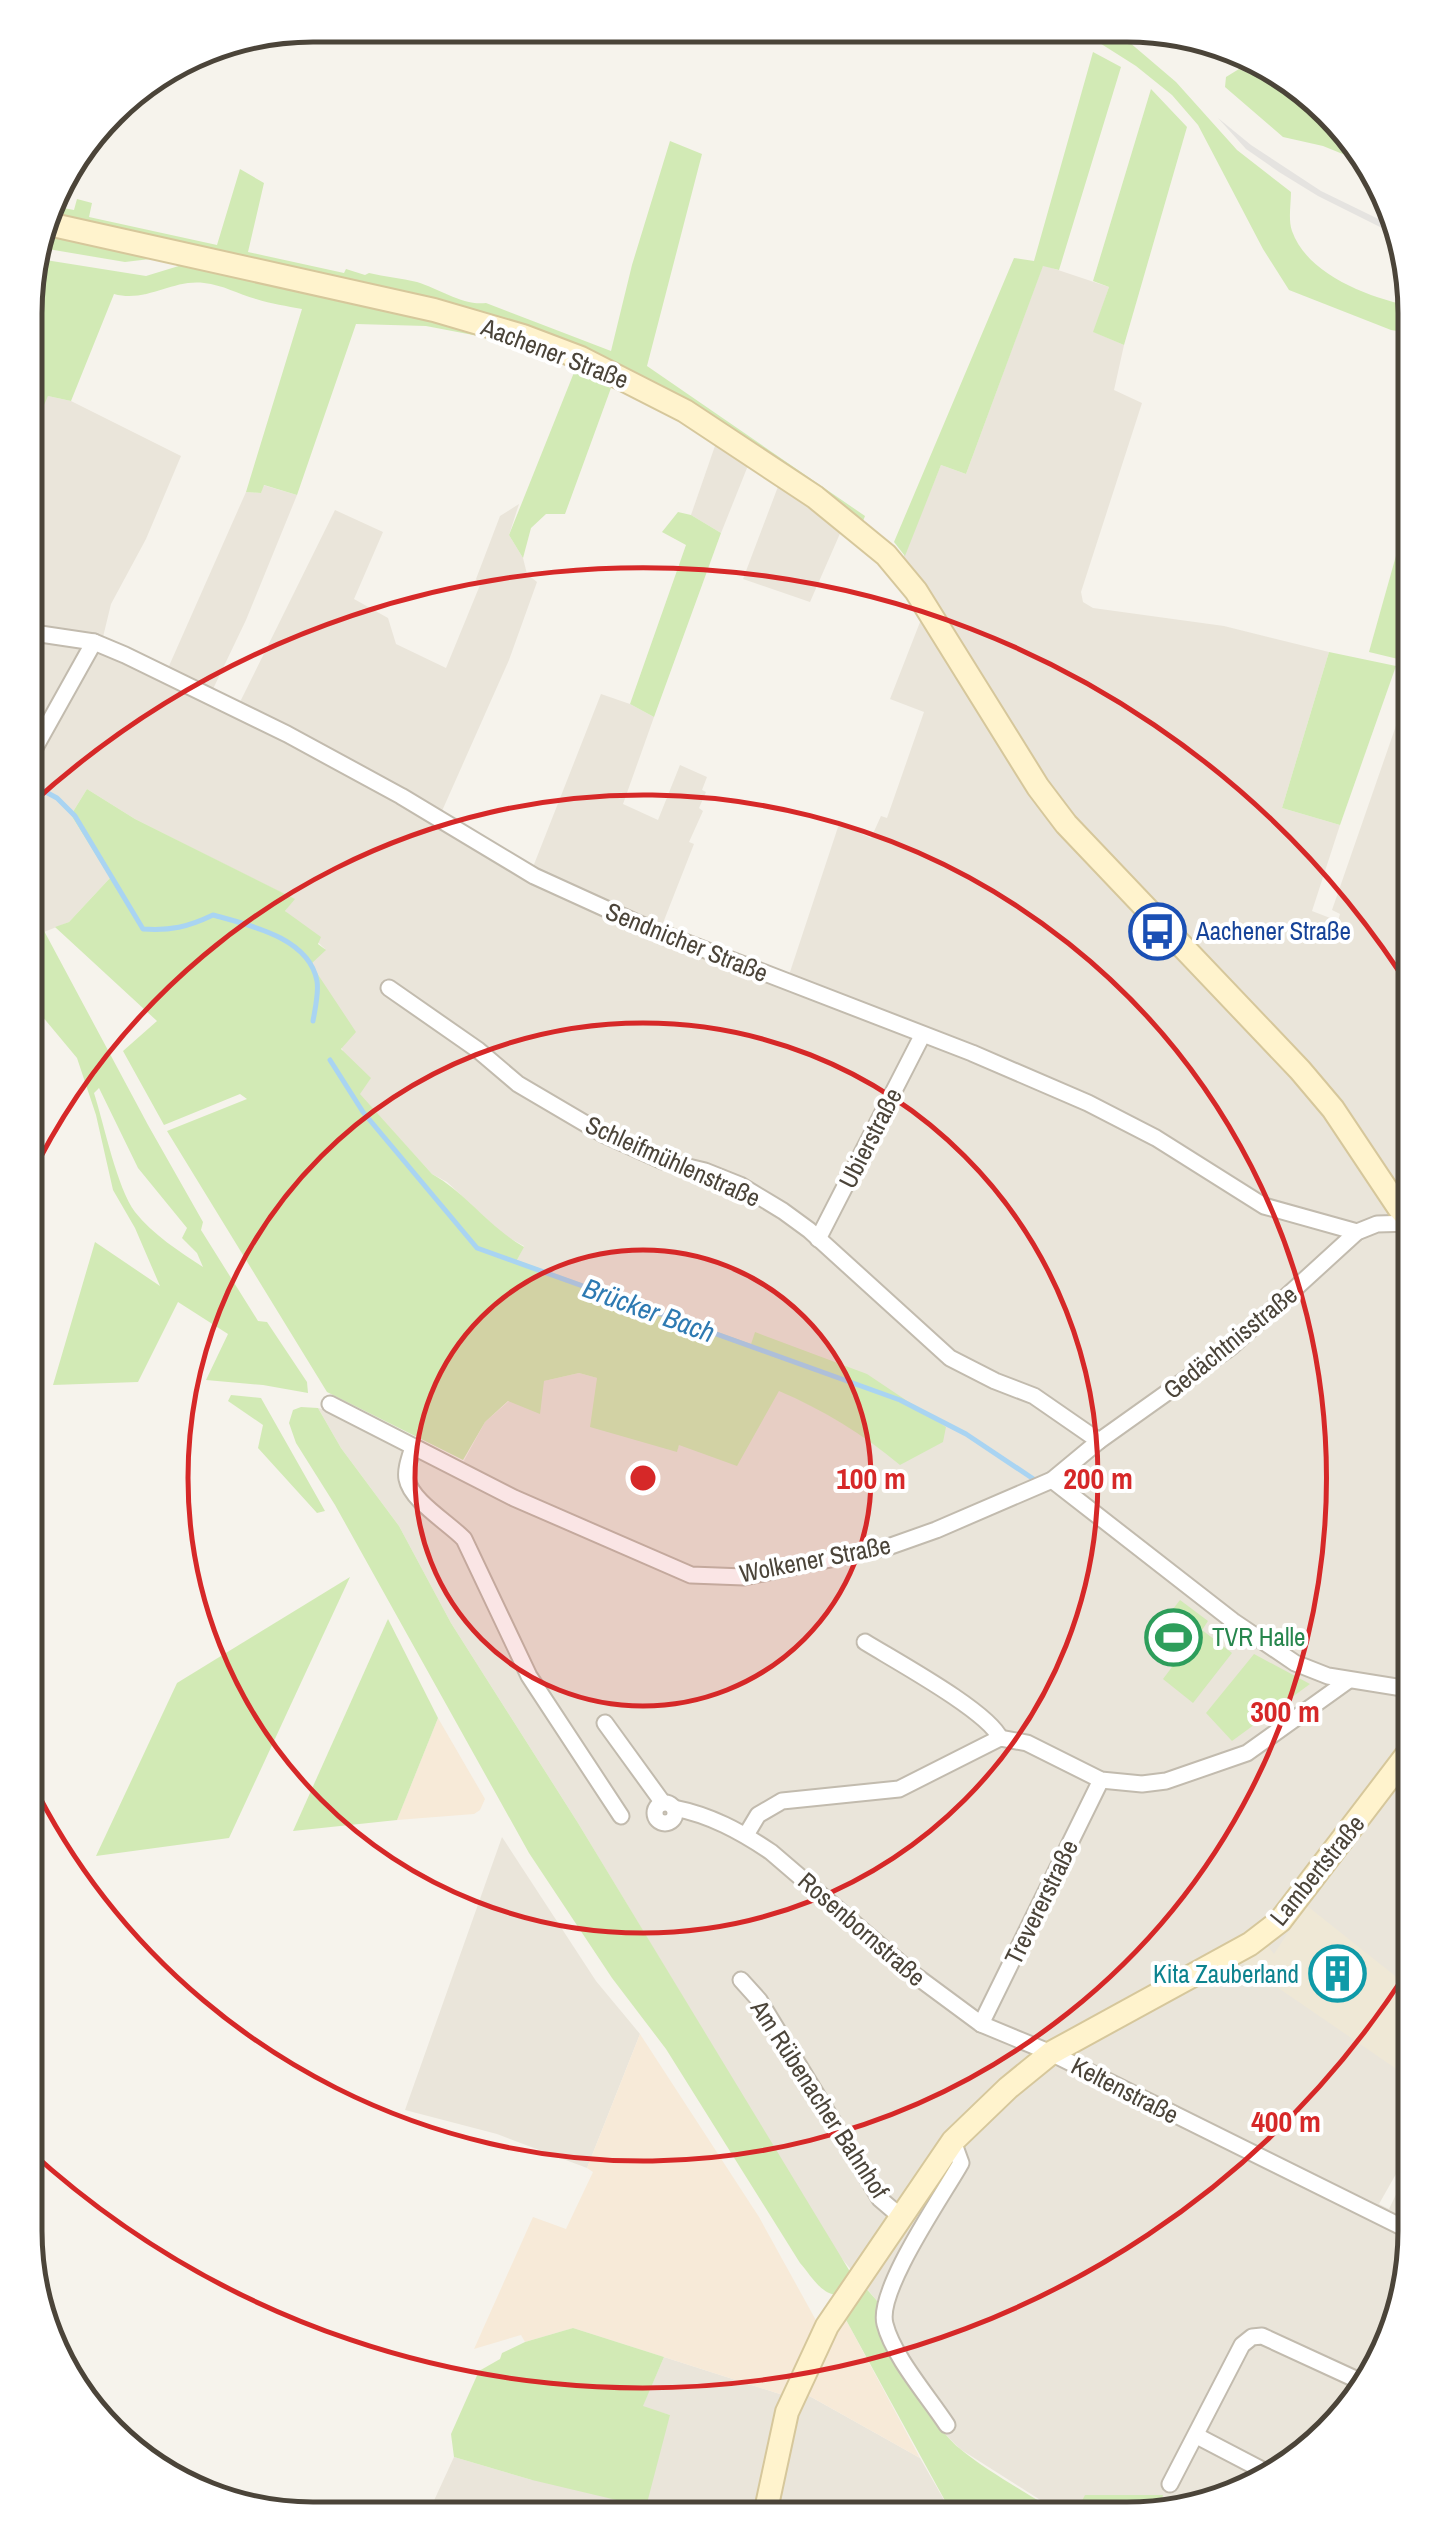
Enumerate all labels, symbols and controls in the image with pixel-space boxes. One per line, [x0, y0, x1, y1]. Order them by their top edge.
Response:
street label: Aachener Straße [476, 309, 633, 397]
street label: Sendnicher Straße [601, 894, 773, 990]
bus stop icon: Aachener Straße [1127, 901, 1187, 961]
place label: Aachener Straße [1195, 914, 1351, 948]
street label: Ubierstraße [830, 1082, 910, 1194]
street label: Schleifmühlenstraße [580, 1107, 766, 1215]
water label: Brücker Bach [578, 1269, 720, 1351]
street label: Gedächtnisstraße [1156, 1278, 1304, 1406]
text: 100 m [836, 1458, 906, 1498]
text: 200 m [1063, 1458, 1133, 1498]
centre of rings [625, 1460, 661, 1496]
street label: Wolkener Straße [736, 1528, 894, 1590]
sports icon: TVR Halle [1143, 1607, 1203, 1667]
place label: TVR Halle [1212, 1620, 1305, 1654]
text: 300 m [1250, 1691, 1320, 1731]
street label: Lambertstraße [1262, 1807, 1372, 1933]
street label: Trevererstraße [996, 1834, 1086, 1970]
street label: Rosenbornstraße [791, 1864, 933, 1994]
building icon: Kita Zauberland [1308, 1944, 1368, 2004]
place label: Kita Zauberland [1153, 1957, 1299, 1991]
street label: Am Rübenacher Bahnhof [743, 1992, 897, 2205]
street label: Keltenstraße [1065, 2048, 1185, 2132]
text: 400 m [1251, 2101, 1321, 2141]

